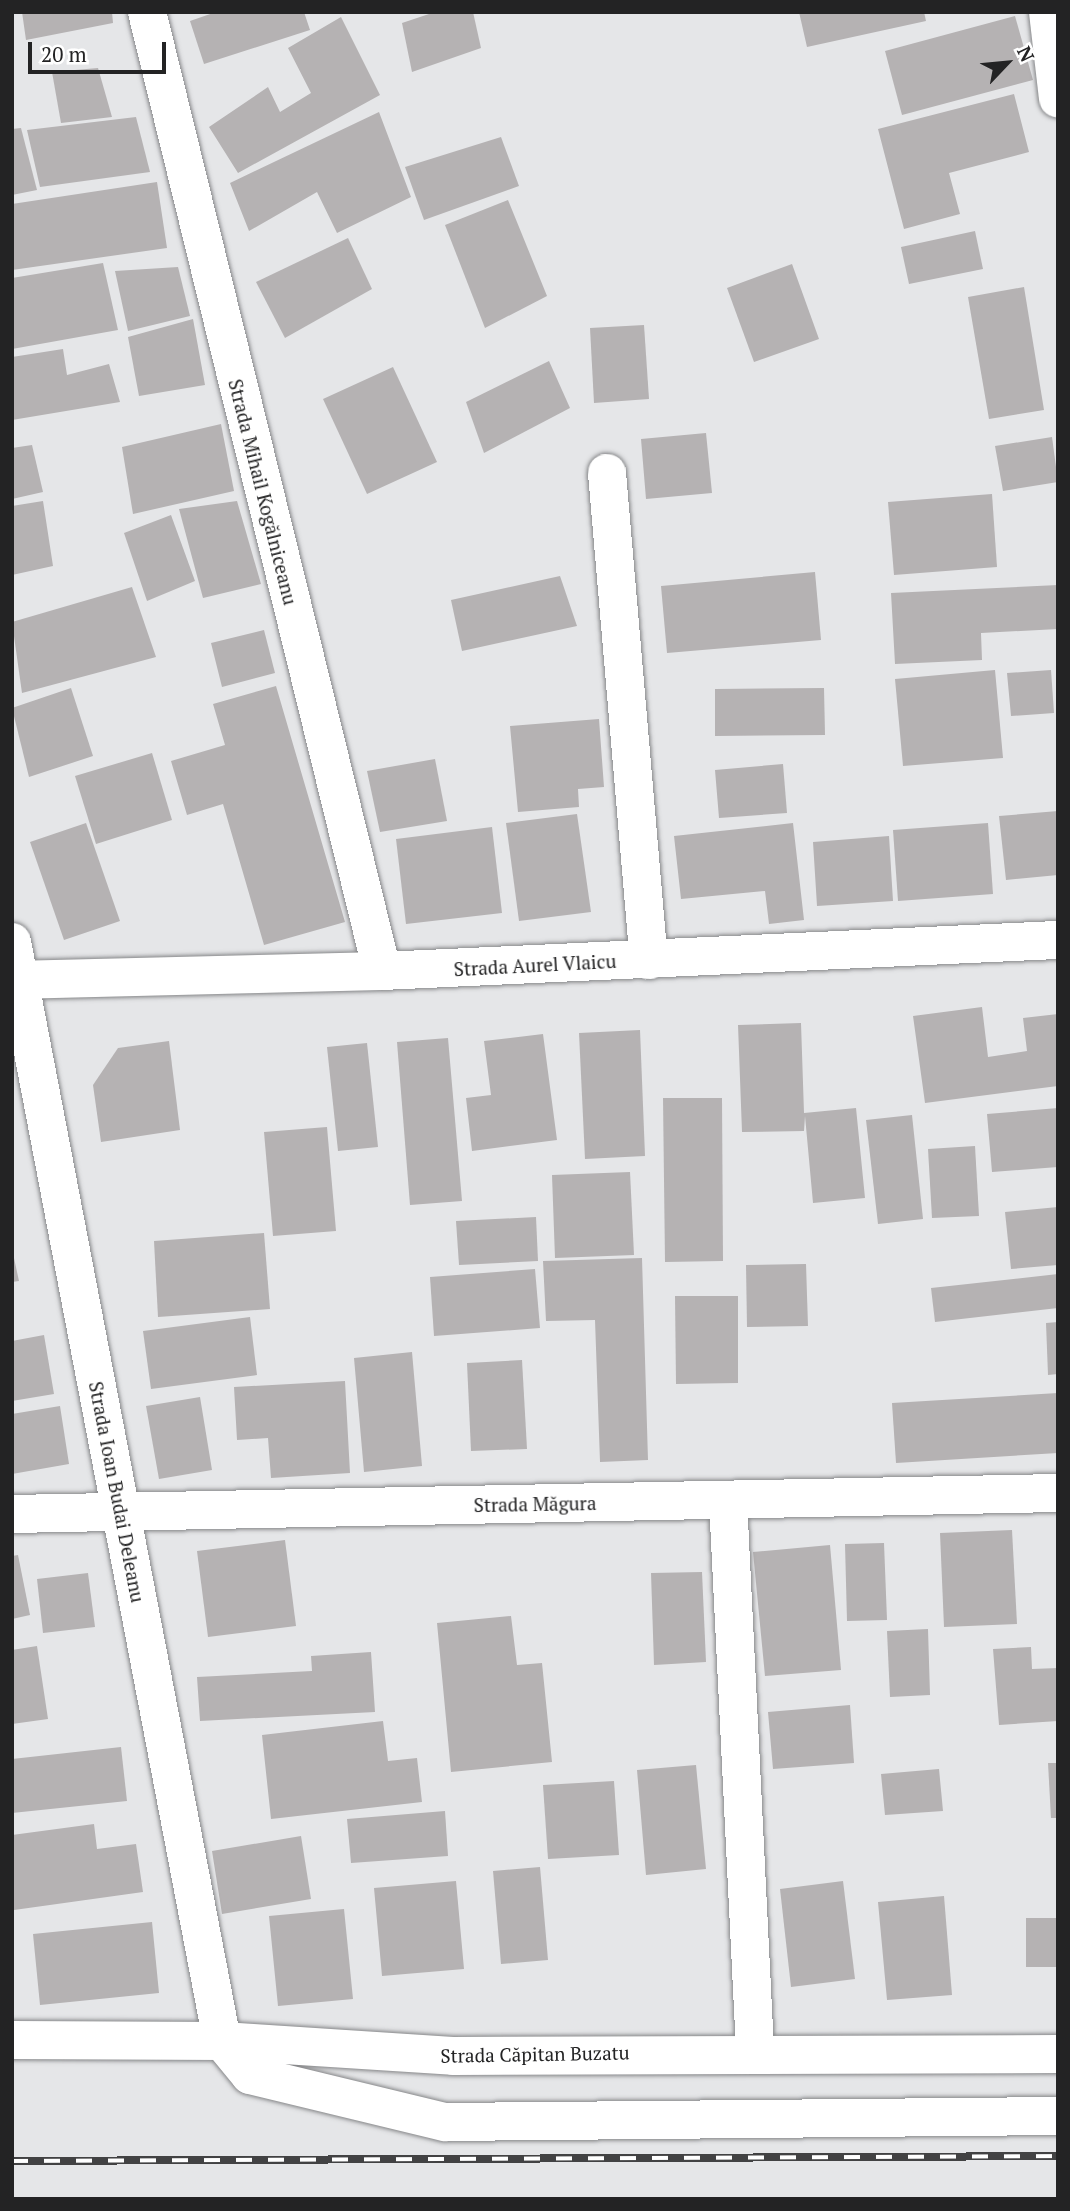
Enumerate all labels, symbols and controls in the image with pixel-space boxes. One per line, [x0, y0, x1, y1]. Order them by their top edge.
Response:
scale bar [32, 28, 170, 72]
north arrow [972, 28, 1042, 98]
text: 20 m [41, 40, 87, 68]
text: N [1012, 42, 1041, 66]
street label: Strada Mihail Kogălniceanu [224, 377, 302, 607]
street label: Strada Aurel Vlaicu [453, 949, 617, 981]
street label: Strada Ioan Budai Deleanu [84, 1380, 150, 1604]
street label: Strada Măgura [473, 1492, 597, 1516]
street label: Strada Căpitan Buzatu [440, 2041, 630, 2067]

